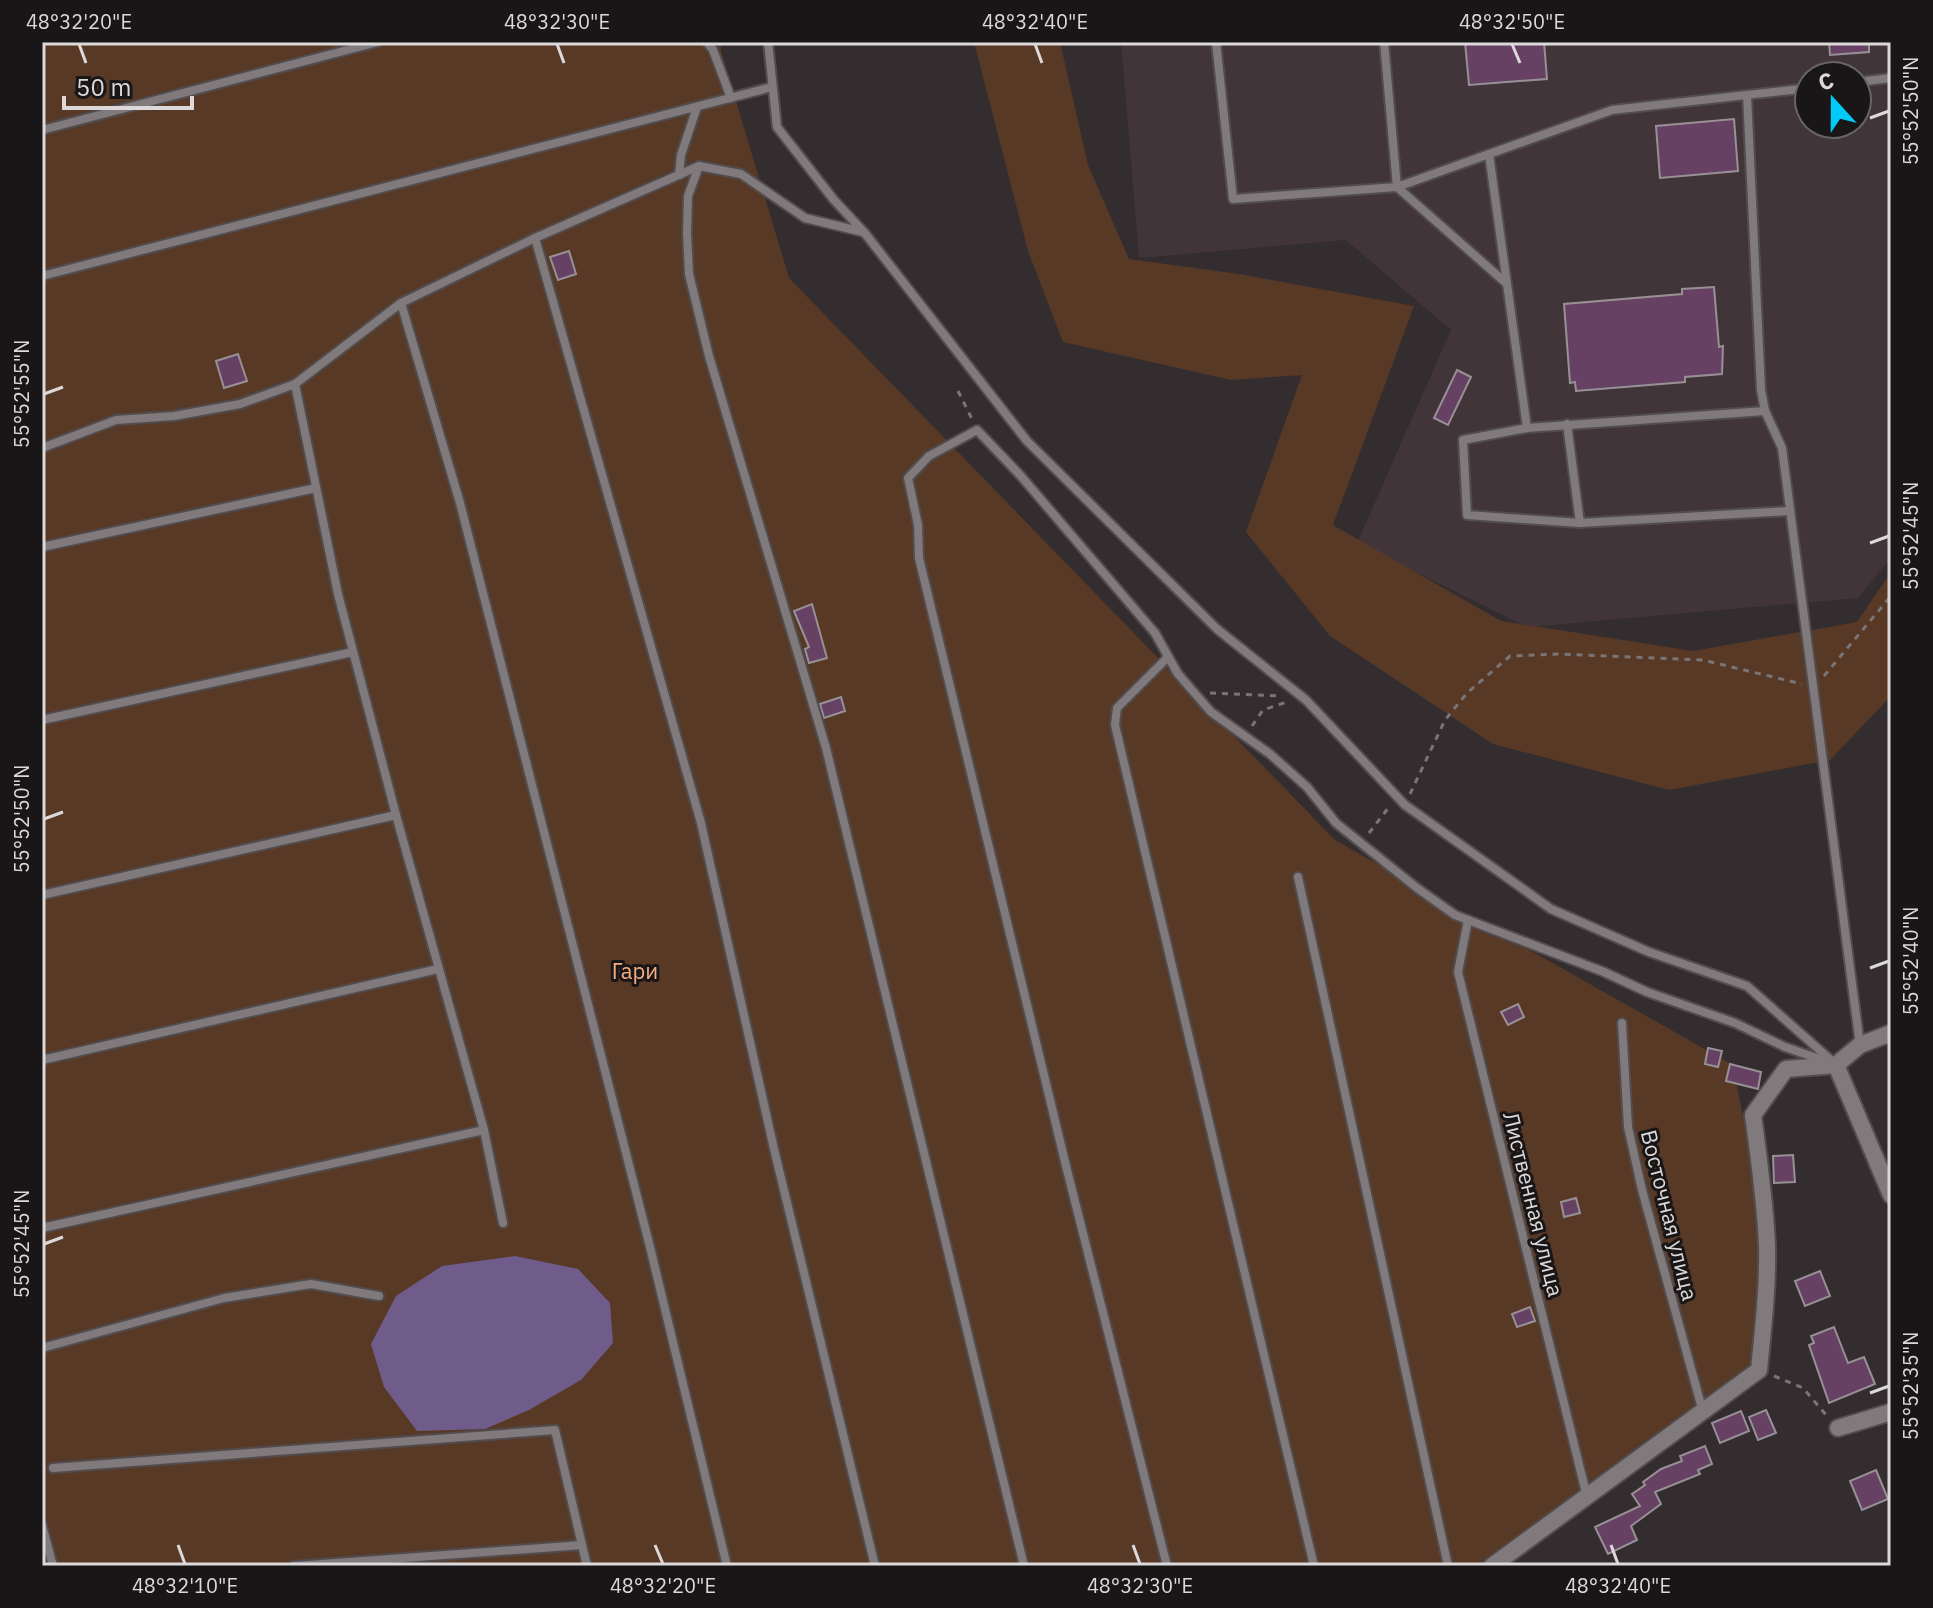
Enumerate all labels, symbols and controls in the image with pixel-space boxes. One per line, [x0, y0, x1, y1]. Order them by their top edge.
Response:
text: 48°32'20"E [26, 8, 132, 35]
text: 48°32'30"E [504, 8, 610, 35]
text: 48°32'40"E [982, 8, 1088, 35]
text: 48°32'50"E [1459, 8, 1565, 35]
text: 55°52'50"N [1897, 57, 1924, 165]
scale bar [64, 60, 192, 110]
north arrow [1793, 60, 1873, 140]
text: С [1814, 65, 1838, 97]
text: 50 m [76, 71, 131, 103]
text: 55°52'55"N [8, 340, 35, 448]
text: 55°52'45"N [1897, 482, 1924, 590]
text: 55°52'50"N [8, 765, 35, 873]
text: 55°52'40"N [1897, 907, 1924, 1015]
park label: Гари [612, 956, 658, 985]
street label: Лиственная улица [1497, 1109, 1571, 1300]
street label: Восточная улица [1635, 1127, 1705, 1303]
text: 55°52'45"N [8, 1190, 35, 1298]
text: 55°52'35"N [1897, 1332, 1924, 1440]
text: 48°32'10"E [132, 1572, 238, 1599]
text: 48°32'20"E [610, 1572, 716, 1599]
text: 48°32'30"E [1087, 1572, 1193, 1599]
text: 48°32'40"E [1565, 1572, 1671, 1599]

